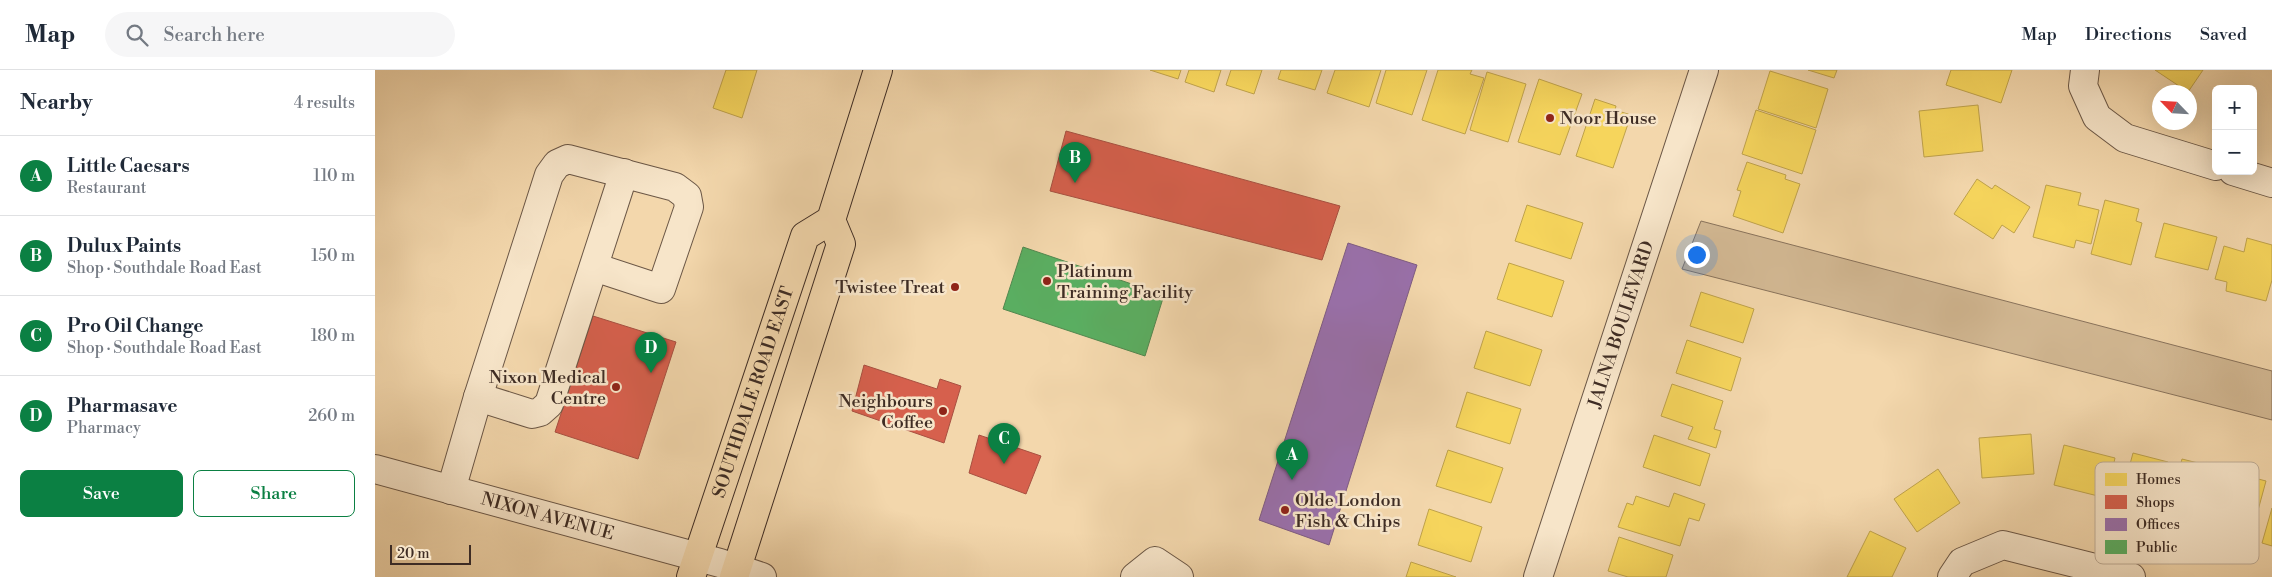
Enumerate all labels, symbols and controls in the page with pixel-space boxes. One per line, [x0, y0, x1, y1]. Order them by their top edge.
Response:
search box [105, 12, 455, 57]
text: Map [25, 20, 75, 50]
icon: search [123, 21, 151, 49]
text: Search here [163, 23, 265, 47]
text: Map [2021, 23, 2057, 46]
text: Directions [2085, 23, 2172, 46]
text: Saved [2200, 23, 2247, 46]
north arrow [2152, 85, 2197, 130]
map controls [2212, 85, 2257, 175]
button: + [2212, 85, 2257, 130]
text: Nearby [20, 90, 93, 116]
text: 4 results [294, 93, 355, 113]
place label: Noor House [1560, 107, 1657, 130]
marker: Noor House [1544, 112, 1556, 124]
button: − [2212, 130, 2257, 175]
pin: B [1059, 142, 1091, 183]
text: Little Caesars [67, 154, 190, 178]
text: A [30, 166, 42, 186]
text: 110 m [313, 166, 355, 186]
text: Restaurant [67, 178, 146, 198]
text: Dulux Paints [67, 234, 181, 258]
street label: JALNA BOULEVARD [1583, 238, 1659, 412]
your location [1684, 242, 1710, 268]
text: B [30, 246, 42, 266]
text: 150 m [311, 246, 355, 266]
text: Shop · Southdale Road East [67, 258, 262, 278]
place label: Platinum Training Facility [1057, 260, 1193, 304]
marker: Platinum Training Facility [1041, 275, 1053, 287]
place label: Twistee Treat [835, 276, 946, 299]
marker: Twistee Treat [949, 281, 961, 293]
street label: SOUTHDALE ROAD EAST [707, 283, 799, 501]
text: Pro Oil Change [67, 314, 203, 338]
text: C [30, 326, 42, 346]
text: 180 m [311, 326, 355, 346]
pin: D [635, 332, 667, 373]
text: Shop · Southdale Road East [67, 338, 262, 358]
place label: Nixon Medical Centre [489, 366, 607, 410]
marker: Nixon Medical Centre [610, 381, 622, 393]
place label: Neighbours Coffee [838, 390, 933, 434]
text: Pharmasave [67, 394, 178, 418]
marker: Neighbours Coffee [937, 405, 949, 417]
text: D [30, 406, 42, 426]
text: 260 m [308, 406, 355, 426]
text: Pharmacy [67, 418, 141, 438]
pin: C [988, 423, 1020, 464]
pin: A [1276, 439, 1308, 480]
legend [2095, 462, 2259, 564]
button: Save [20, 470, 183, 517]
button: Share [193, 470, 355, 517]
text: Homes [2136, 471, 2181, 489]
street label: NIXON AVENUE [478, 487, 617, 546]
place label: Olde London Fish & Chips [1295, 489, 1402, 533]
text: Shops [2136, 494, 2174, 512]
marker: Olde London Fish & Chips [1279, 504, 1291, 516]
text: Offices [2136, 516, 2180, 534]
text: Public [2136, 539, 2177, 557]
scale bar [390, 542, 471, 565]
text: 20 m [397, 545, 429, 563]

